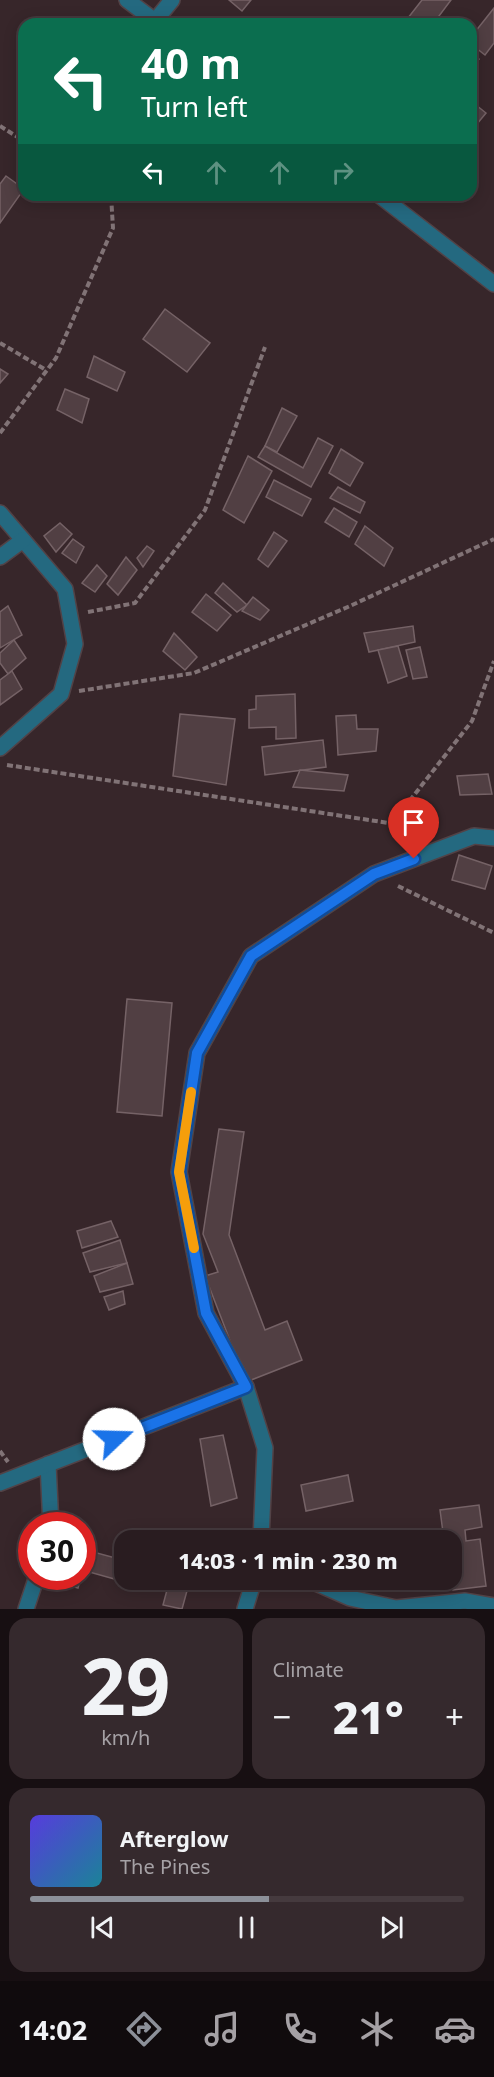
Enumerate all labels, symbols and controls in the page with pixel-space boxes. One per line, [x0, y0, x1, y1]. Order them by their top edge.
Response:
text: 40 m [141, 34, 241, 91]
icon: left [42, 42, 120, 120]
text: Turn left [141, 88, 247, 125]
icon: left [137, 156, 170, 189]
icon: ahead [200, 156, 233, 189]
icon: ahead [263, 156, 296, 189]
icon: right [326, 156, 359, 189]
pin [388, 797, 439, 859]
icon: arrive [397, 806, 430, 839]
position arrow [82, 1407, 146, 1471]
speed limit sign: 30 [18, 1512, 96, 1590]
text: 14:03 · 1 min · 230 m [178, 1545, 398, 1575]
text: 29 [81, 1632, 170, 1738]
text: Climate [273, 1656, 344, 1683]
text: 21° [333, 1686, 404, 1747]
text: − [273, 1694, 291, 1739]
text: + [445, 1694, 464, 1739]
text: km/h [101, 1724, 150, 1751]
text: Afterglow [120, 1823, 229, 1853]
text: The Pines [120, 1853, 210, 1880]
icon: previous [86, 1911, 119, 1944]
icon: pause [230, 1911, 263, 1944]
icon: next [375, 1911, 408, 1944]
icon: directions [123, 2008, 165, 2050]
icon: music [201, 2008, 243, 2050]
icon: phone [279, 2008, 321, 2050]
icon: climate [356, 2008, 398, 2050]
icon: car [434, 2008, 476, 2050]
text: 14:02 [18, 2011, 87, 2048]

